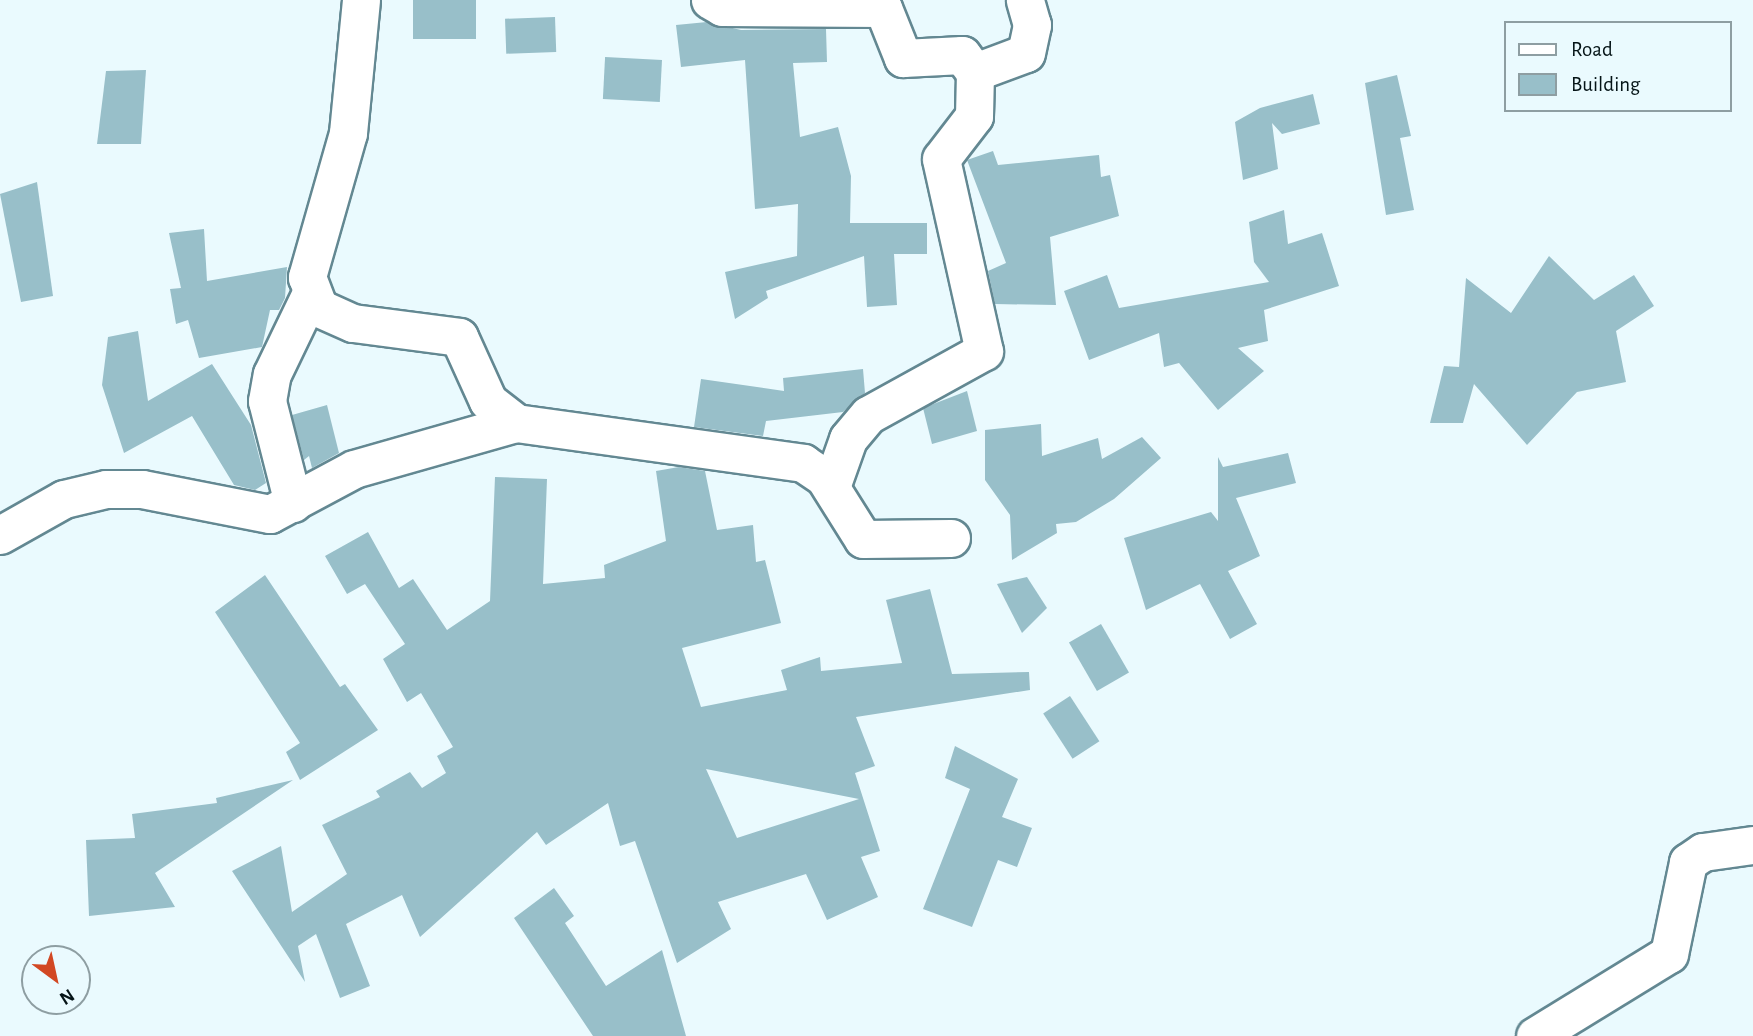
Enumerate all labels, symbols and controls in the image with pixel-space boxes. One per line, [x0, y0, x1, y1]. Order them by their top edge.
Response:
legend [1504, 21, 1732, 112]
text: Road [1571, 39, 1613, 60]
text: Building [1571, 74, 1640, 95]
north arrow [21, 945, 91, 1015]
text: N [56, 985, 77, 1008]

